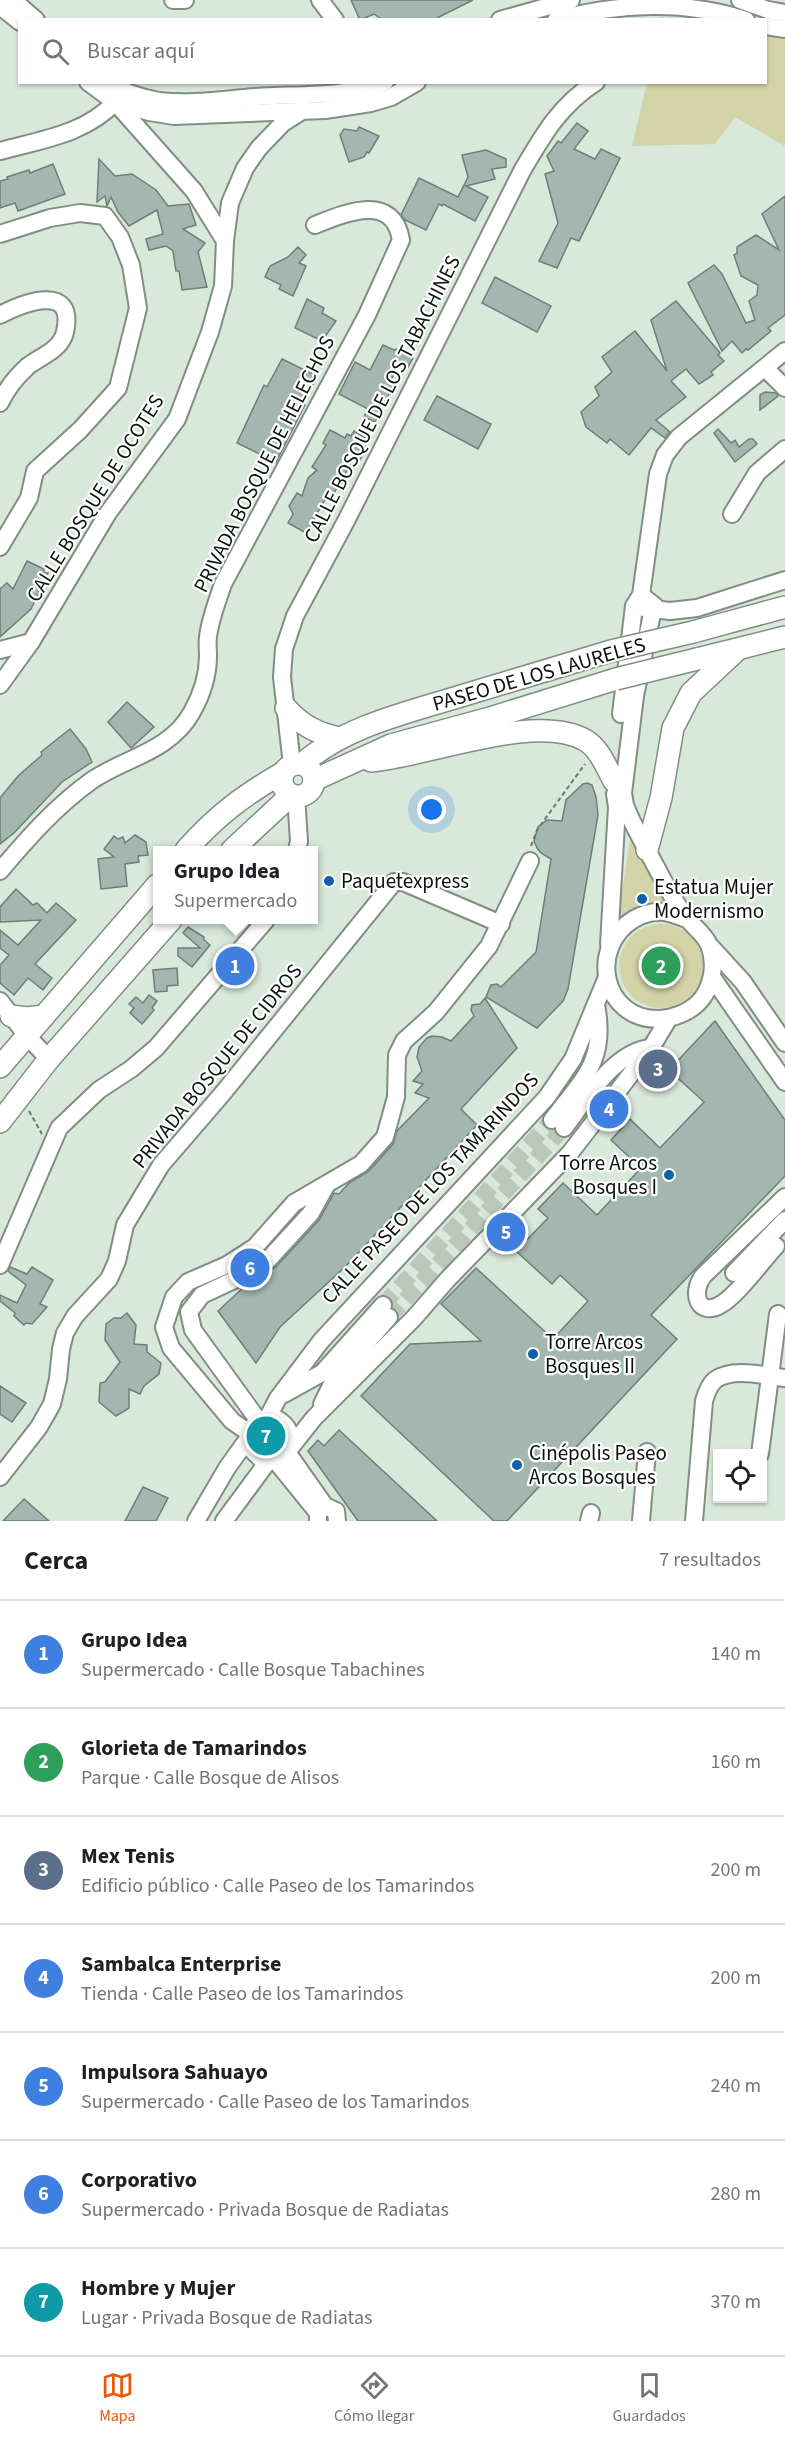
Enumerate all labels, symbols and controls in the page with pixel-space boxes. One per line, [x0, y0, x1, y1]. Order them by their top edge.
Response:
search box [18, 18, 767, 84]
icon: search [39, 35, 72, 68]
text: Buscar aquí [87, 35, 195, 67]
street label: CALLE BOSQUE DE LOS TABACHINES [296, 250, 468, 548]
street label: PRIVADA BOSQUE DE HELECHOS [186, 330, 342, 598]
street label: CALLE BOSQUE DE OCOTES [19, 388, 171, 608]
street label: PASEO DE LOS LAURELES [429, 629, 649, 719]
your location [417, 795, 446, 824]
popup [153, 846, 318, 924]
text: Grupo Idea [174, 855, 280, 887]
place label: Paquetexpress [341, 866, 469, 896]
place label: Estatua Mujer Modernismo [654, 872, 774, 926]
marker: Paquetexpress [322, 874, 336, 888]
text: Supermercado [174, 887, 297, 915]
marker: Estatua Mujer Modernismo [635, 892, 649, 906]
pin: 1 [216, 944, 254, 988]
pin: 2 [642, 944, 680, 988]
street label: PRIVADA BOSQUE DE CIDROS [125, 957, 309, 1175]
pin: 3 [638, 1046, 678, 1092]
street label: CALLE PASEO DE LOS TAMARINDOS [314, 1066, 546, 1310]
pin: 4 [590, 1086, 628, 1132]
place label: Torre Arcos Bosques I [559, 1148, 657, 1202]
marker: Torre Arcos Bosques I [662, 1168, 676, 1182]
pin: 5 [486, 1210, 526, 1254]
pin: 6 [230, 1246, 270, 1290]
place label: Torre Arcos Bosques II [545, 1327, 643, 1381]
marker: Torre Arcos Bosques II [526, 1347, 540, 1361]
pin: 7 [246, 1414, 286, 1458]
place label: Cinépolis Paseo Arcos Bosques [529, 1438, 667, 1492]
map controls [713, 1449, 767, 1503]
button: locate [713, 1449, 767, 1503]
marker: Cinépolis Paseo Arcos Bosques [510, 1458, 524, 1472]
text: Cerca [24, 1542, 88, 1579]
text: 7 resultados [659, 1546, 761, 1574]
text: Grupo Idea [81, 1624, 187, 1656]
text: 1 [38, 1640, 49, 1668]
text: 140 m [711, 1640, 761, 1668]
text: Supermercado · Calle Bosque Tabachines [81, 1656, 425, 1684]
text: Glorieta de Tamarindos [81, 1732, 307, 1764]
text: 2 [38, 1748, 49, 1776]
text: 160 m [711, 1748, 761, 1776]
text: Parque · Calle Bosque de Alisos [81, 1764, 339, 1792]
text: Mex Tenis [81, 1840, 175, 1872]
text: 3 [38, 1856, 49, 1884]
text: 200 m [711, 1856, 761, 1884]
text: Edificio público · Calle Paseo de los Tamarindos [81, 1872, 474, 1900]
text: Sambalca Enterprise [81, 1948, 281, 1980]
text: 4 [38, 1964, 49, 1992]
text: 200 m [711, 1964, 761, 1992]
text: Tienda · Calle Paseo de los Tamarindos [81, 1980, 403, 2008]
text: Impulsora Sahuayo [81, 2056, 268, 2088]
text: 5 [38, 2072, 49, 2100]
text: 240 m [711, 2072, 761, 2100]
text: Supermercado · Calle Paseo de los Tamarindos [81, 2088, 469, 2116]
text: Corporativo [81, 2164, 197, 2196]
text: 6 [38, 2180, 49, 2208]
text: 280 m [711, 2180, 761, 2208]
text: Supermercado · Privada Bosque de Radiatas [81, 2196, 449, 2224]
text: Hombre y Mujer [81, 2272, 235, 2304]
text: 7 [38, 2288, 49, 2316]
text: 370 m [711, 2288, 761, 2316]
text: Lugar · Privada Bosque de Radiatas [81, 2304, 372, 2332]
tab: Mapa [99, 2369, 136, 2427]
tab: Cómo llegar [334, 2369, 414, 2427]
tab: Guardados [613, 2369, 686, 2427]

